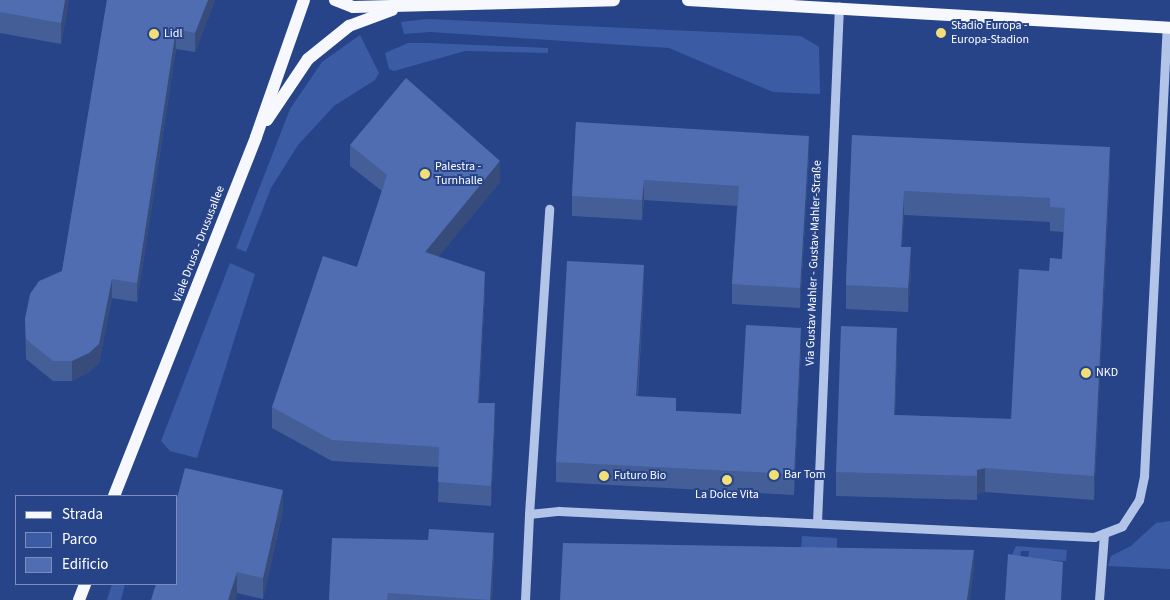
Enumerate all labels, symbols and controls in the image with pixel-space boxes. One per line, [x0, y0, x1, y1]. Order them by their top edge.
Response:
place label: Stadio Europa - Europa-Stadion [951, 19, 1029, 47]
place label: Lidl [164, 27, 183, 41]
marker: Stadio Europa - Europa-Stadion [935, 27, 947, 39]
marker: Lidl [148, 28, 160, 40]
place label: Palestra - Turnhalle [435, 160, 483, 188]
street label: Via Gustav Mahler - Gustav-Mahler-Straße [803, 160, 825, 366]
marker: Palestra - Turnhalle [419, 168, 431, 180]
street label: Viale Druso - Drususallee [170, 184, 228, 304]
place label: NKD [1096, 366, 1118, 380]
marker: NKD [1080, 367, 1092, 379]
place label: Bar Tom [784, 468, 826, 482]
place label: Futuro Bio [614, 469, 666, 483]
marker: Bar Tom [768, 469, 780, 481]
marker: Futuro Bio [598, 470, 610, 482]
marker: La Dolce Vita [721, 474, 733, 486]
place label: La Dolce Vita [695, 488, 759, 502]
legend [15, 495, 178, 585]
text: Strada [62, 504, 103, 525]
text: Parco [62, 529, 97, 550]
text: Edificio [62, 554, 109, 575]

